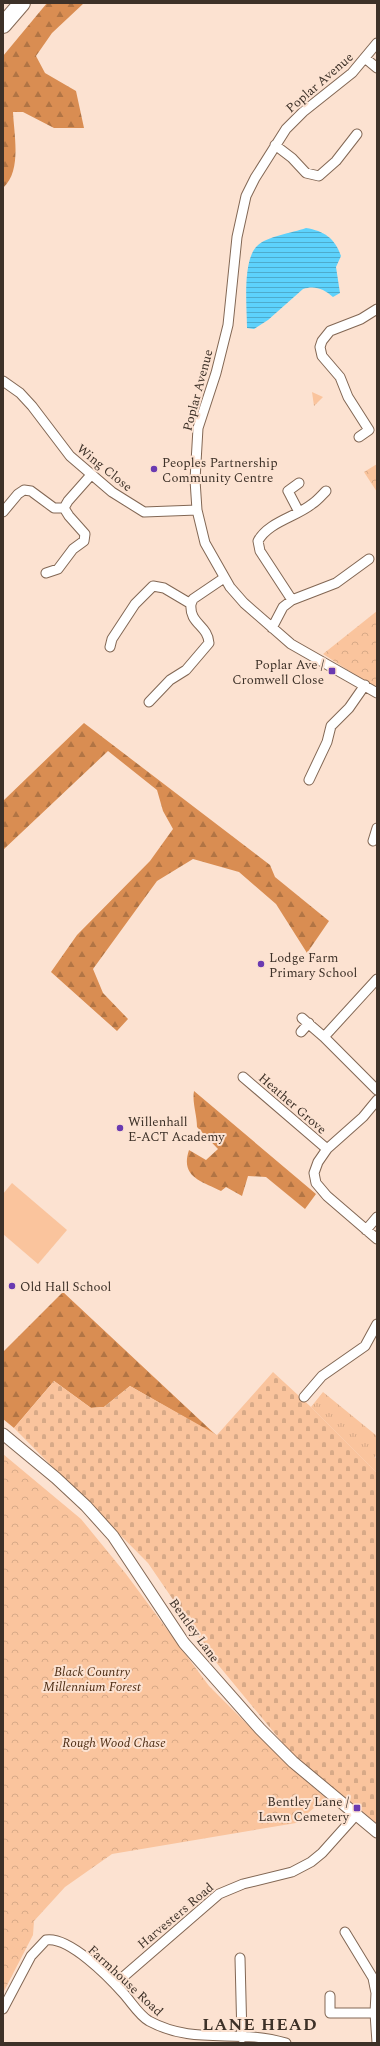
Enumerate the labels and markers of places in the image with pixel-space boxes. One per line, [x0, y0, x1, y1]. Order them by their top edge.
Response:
place label: Peoples Partnership Community Centre [162, 453, 278, 488]
marker: Peoples Partnership Community Centre [149, 464, 159, 474]
place label: Poplar Ave / Cromwell Close [232, 655, 325, 690]
marker: Poplar Ave / Cromwell Close [327, 666, 337, 676]
place label: Lodge Farm Primary School [269, 948, 358, 983]
marker: Lodge Farm Primary School [256, 959, 266, 969]
place label: Willenhall E-ACT Academy [128, 1112, 225, 1147]
marker: Willenhall E-ACT Academy [115, 1123, 125, 1133]
place label: Old Hall School [20, 1277, 112, 1297]
marker: Old Hall School [7, 1281, 17, 1291]
place label: Bentley Lane / Lawn Cemetery [258, 1792, 350, 1827]
marker: Bentley Lane / Lawn Cemetery [352, 1803, 362, 1813]

